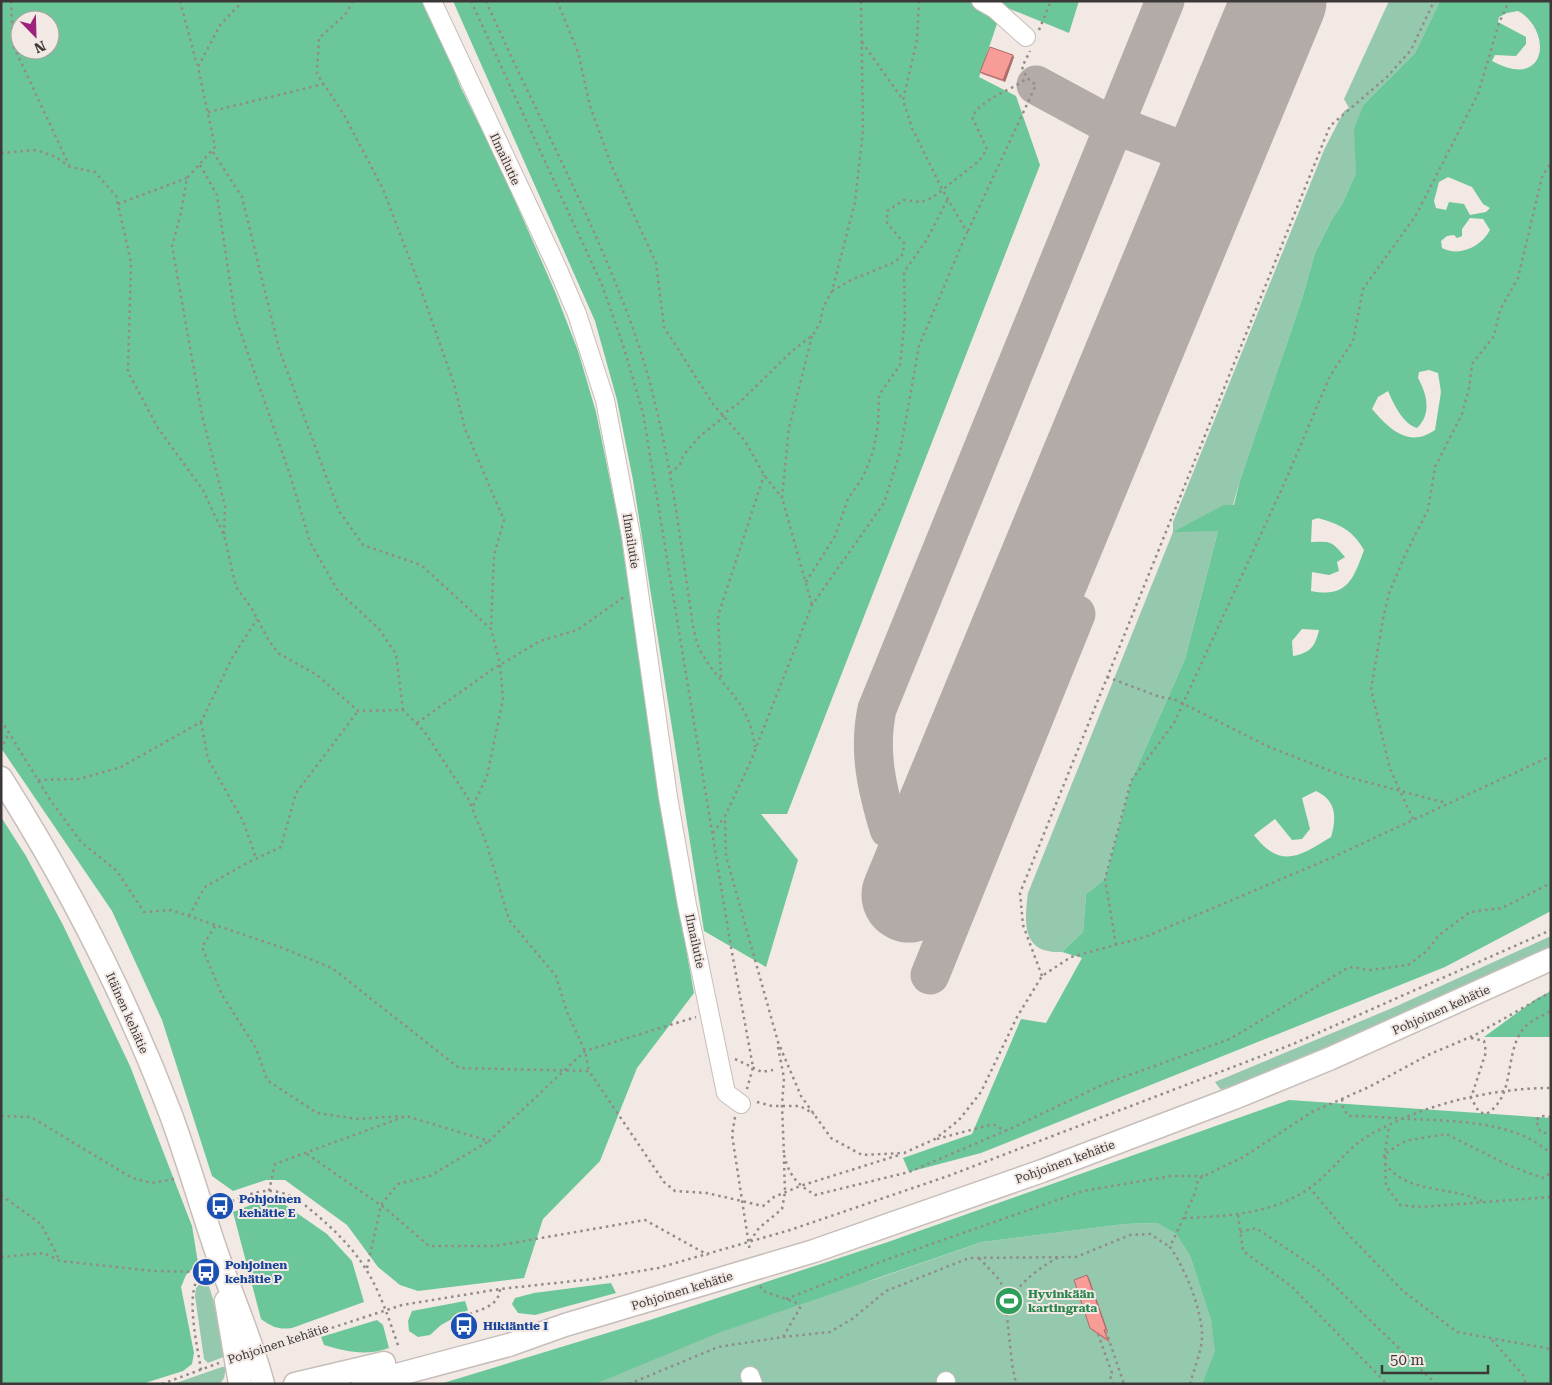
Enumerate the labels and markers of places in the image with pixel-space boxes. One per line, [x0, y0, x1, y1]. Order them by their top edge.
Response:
bus stop icon: Pohjoinen kehätie E [205, 1191, 235, 1221]
place label: Pohjoinen kehätie E [239, 1192, 301, 1220]
bus stop icon: Pohjoinen kehätie P [191, 1257, 221, 1287]
place label: Pohjoinen kehätie P [225, 1258, 287, 1286]
sports icon: Hyvinkään kartingrata [994, 1286, 1024, 1316]
place label: Hyvinkään kartingrata [1028, 1287, 1097, 1315]
bus stop icon: Hikiäntie I [449, 1311, 479, 1341]
place label: Hikiäntie I [483, 1319, 548, 1333]

